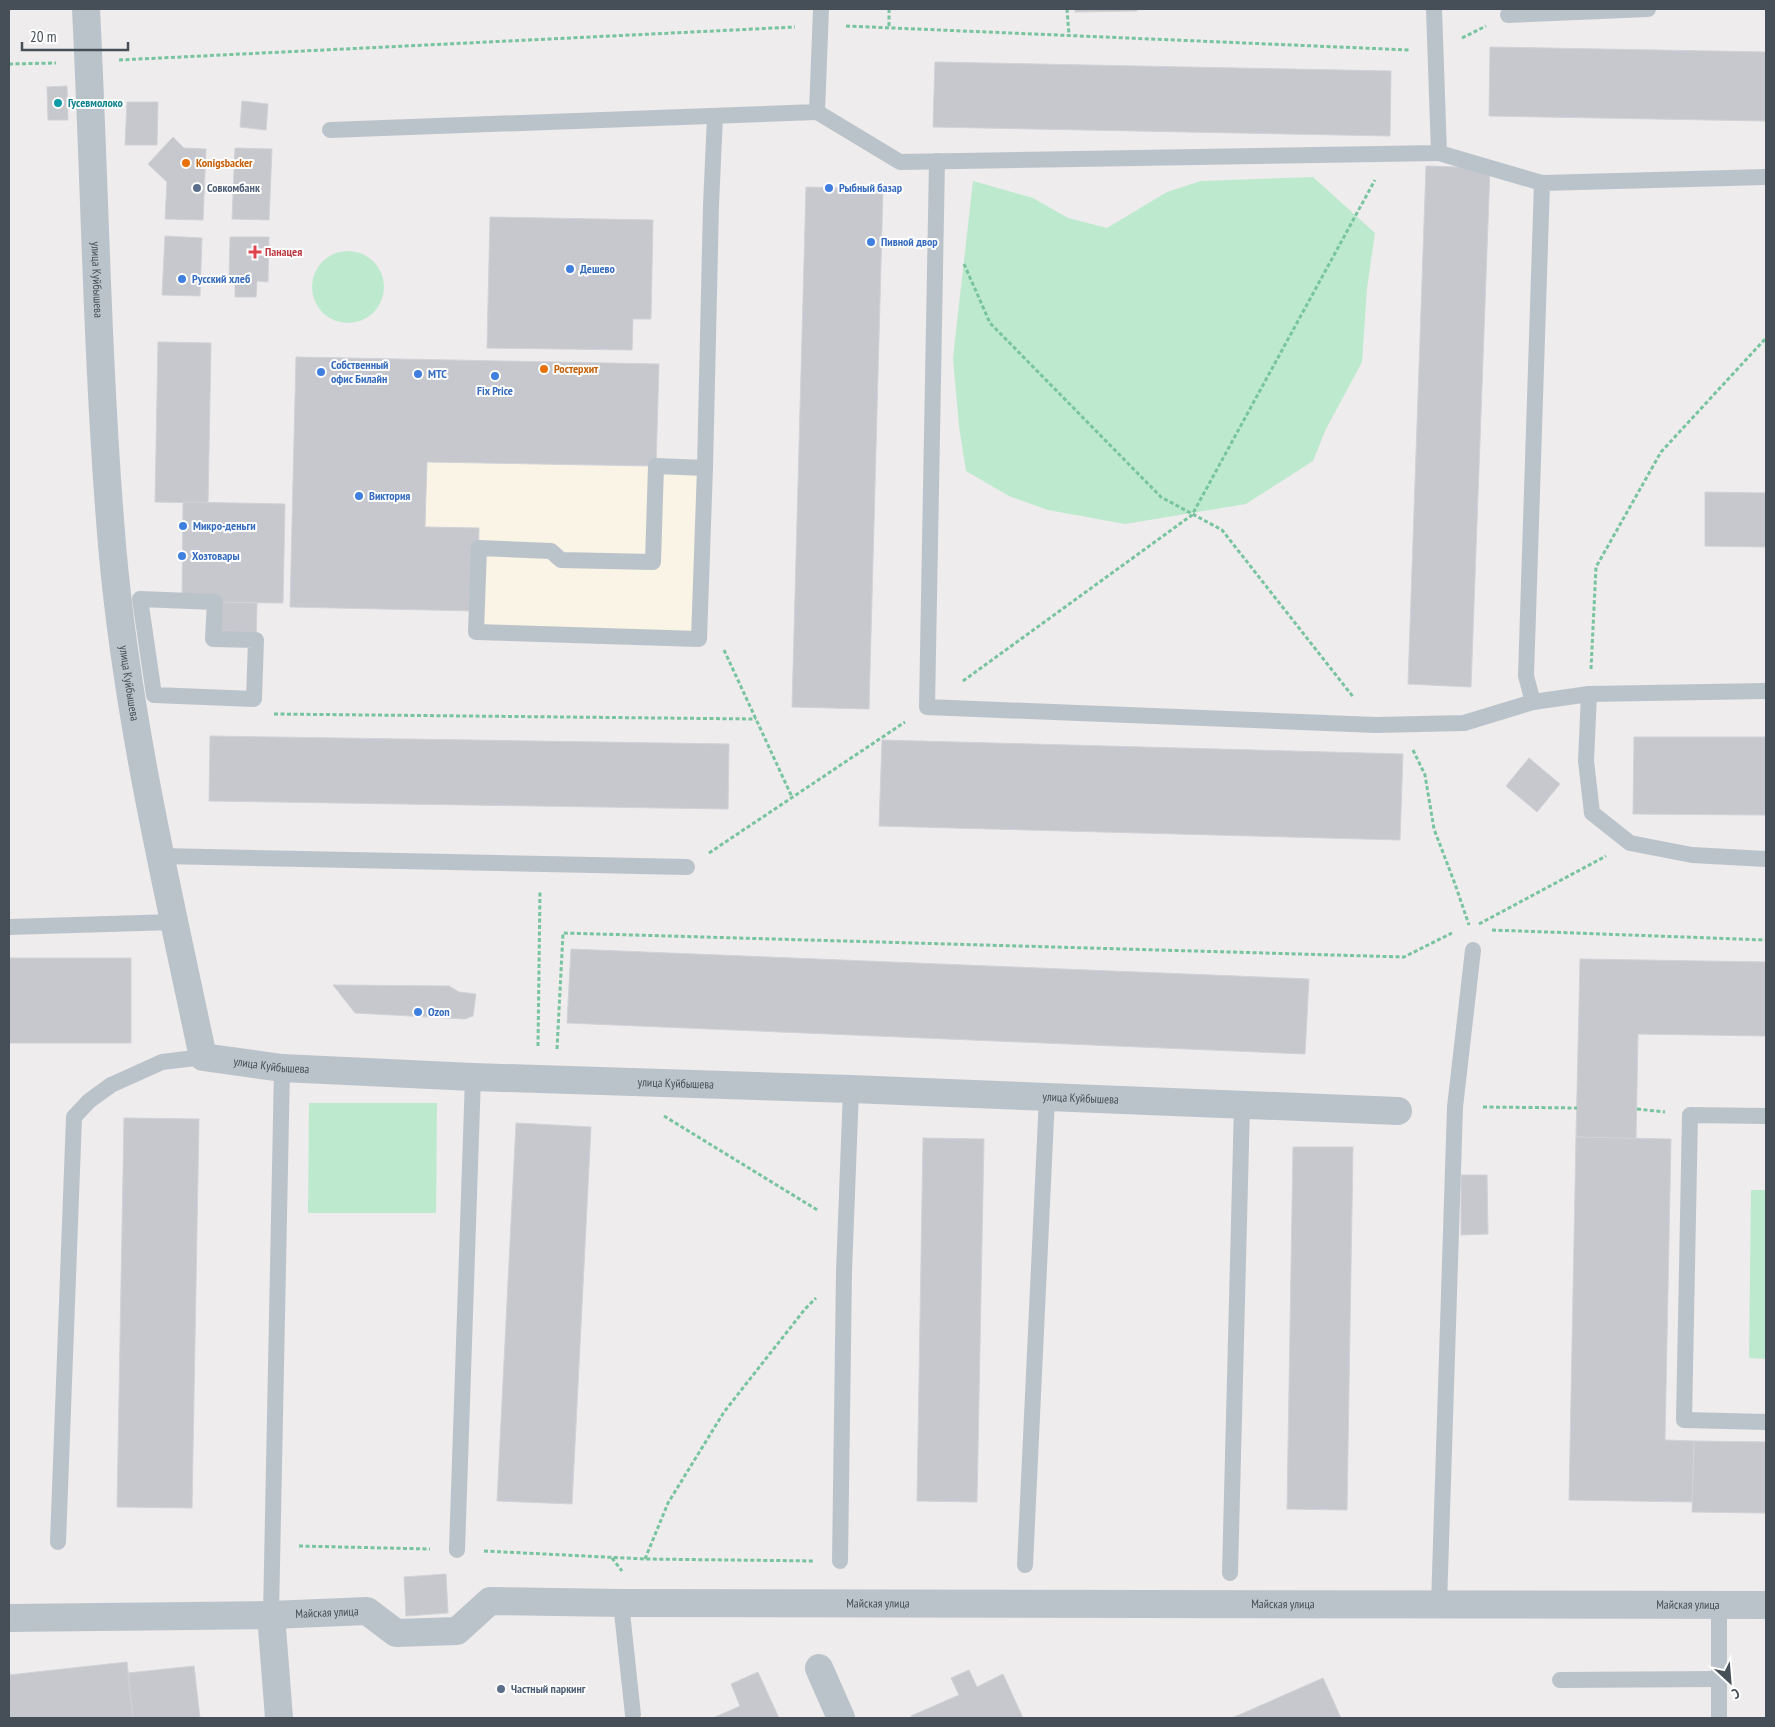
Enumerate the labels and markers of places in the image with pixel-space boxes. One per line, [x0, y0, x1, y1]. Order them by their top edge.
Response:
place label: Гусевмолоко [68, 95, 124, 110]
marker: Гусевмолоко [52, 97, 64, 109]
place label: Konigsbacker [196, 155, 253, 170]
marker: Konigsbacker [180, 157, 192, 169]
place label: Совкомбанк [207, 180, 260, 195]
place label: Рыбный базар [839, 180, 903, 195]
marker: Совкомбанк [191, 182, 203, 194]
marker: Рыбный базар [823, 182, 835, 194]
place label: Пивной двор [881, 234, 938, 249]
marker: Пивной двор [865, 236, 877, 248]
place label: Панацея [265, 244, 302, 259]
marker: Панацея [249, 246, 261, 258]
place label: Дешево [580, 261, 616, 276]
marker: Дешево [564, 263, 576, 275]
place label: Русский хлеб [192, 271, 251, 286]
marker: Русский хлеб [176, 273, 188, 285]
place label: Собственный офис Билайн [331, 357, 388, 386]
place label: Ростерхит [554, 361, 599, 376]
marker: Ростерхит [538, 363, 550, 375]
marker: Собственный офис Билайн [315, 366, 327, 378]
place label: МТС [428, 366, 447, 381]
marker: МТС [412, 368, 424, 380]
marker: Fix Price [489, 370, 501, 382]
place label: Fix Price [477, 383, 513, 398]
place label: Виктория [369, 488, 410, 503]
marker: Виктория [353, 490, 365, 502]
place label: Микро-деньги [193, 518, 256, 533]
marker: Микро-деньги [177, 520, 189, 532]
place label: Хозтовары [192, 548, 240, 563]
marker: Хозтовары [176, 550, 188, 562]
place label: Ozon [428, 1004, 450, 1019]
marker: Ozon [412, 1006, 424, 1018]
place label: Частный паркинг [511, 1681, 586, 1696]
marker: Частный паркинг [495, 1683, 507, 1695]

